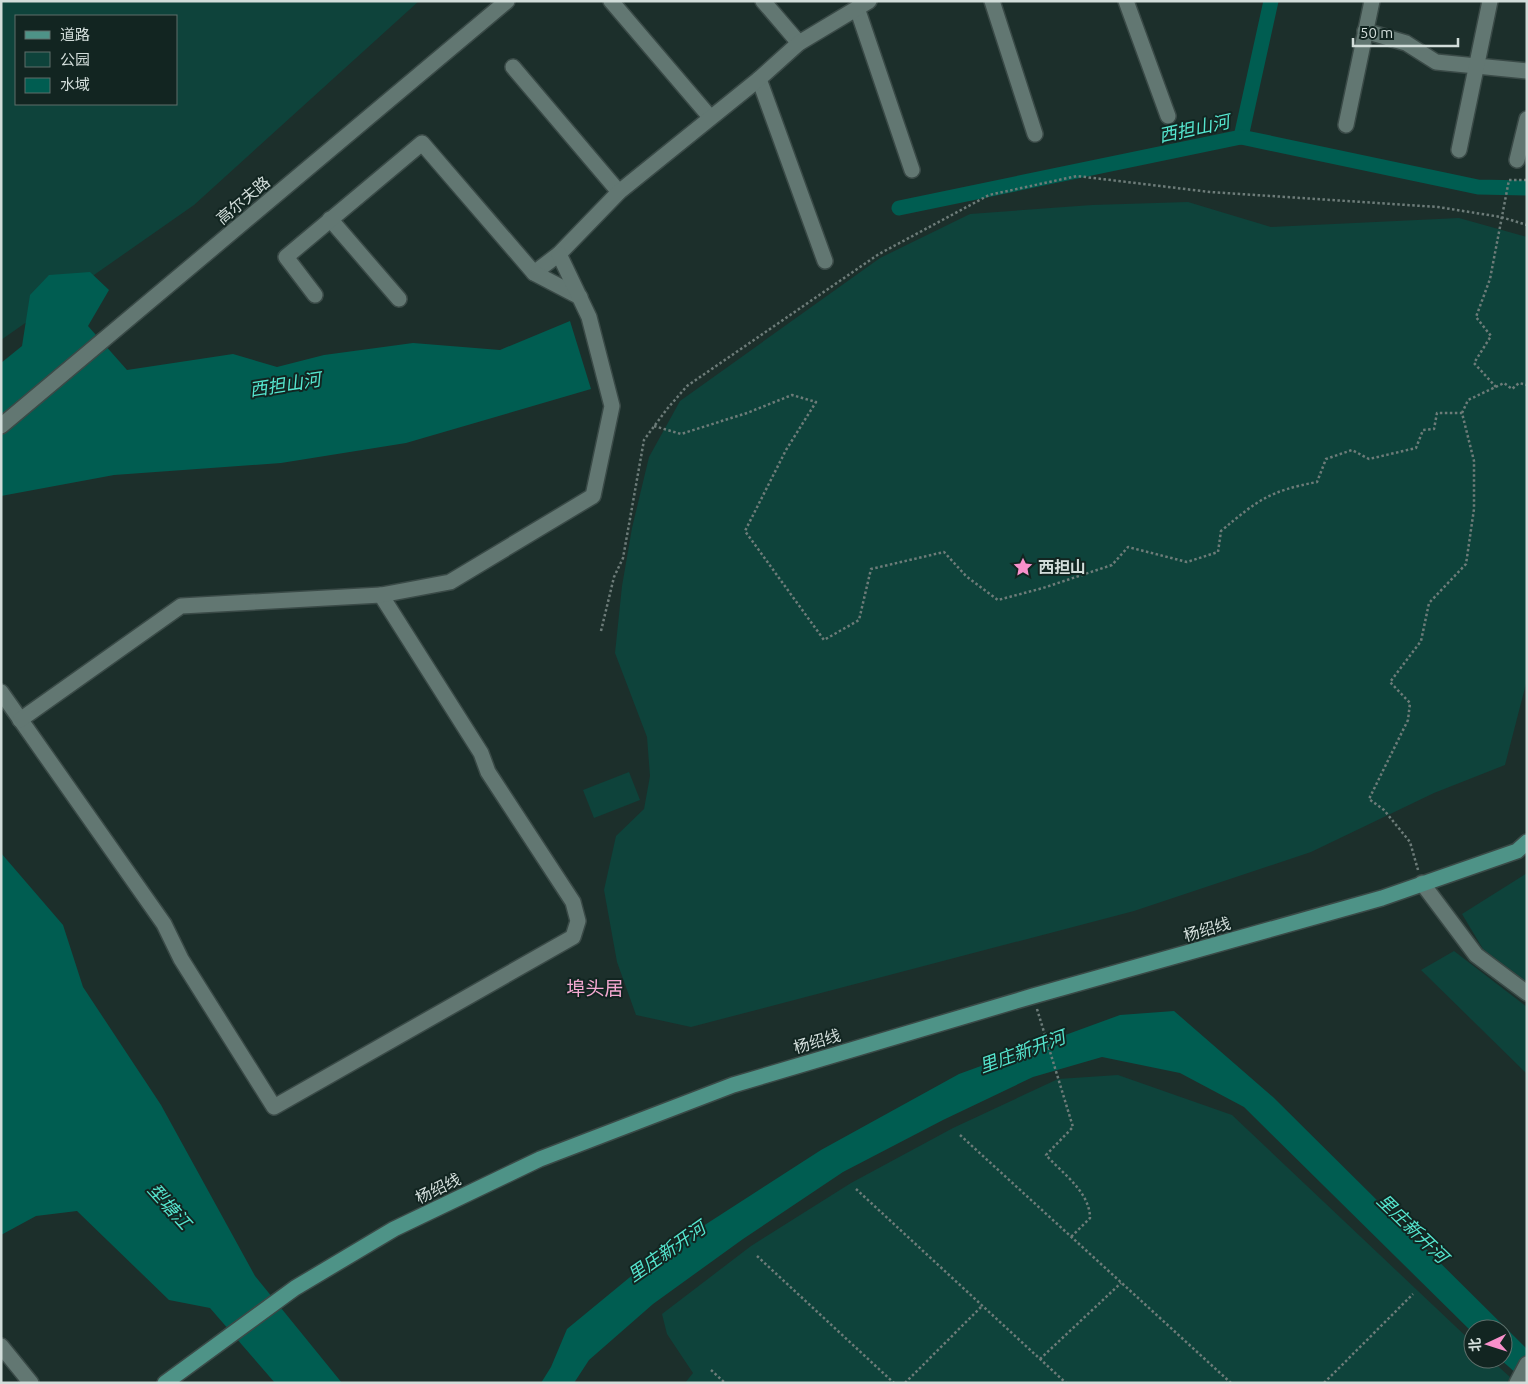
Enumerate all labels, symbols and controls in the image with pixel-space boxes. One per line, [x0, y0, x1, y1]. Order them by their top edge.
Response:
legend [15, 15, 178, 105]
scale bar [1353, 15, 1458, 47]
text: 50 m [1360, 24, 1393, 41]
text: 道路 [60, 26, 90, 43]
text: 公园 [60, 51, 90, 68]
text: 水域 [60, 76, 90, 93]
water label: 西担山河 [1157, 110, 1234, 145]
street label: 高尔夫路 [213, 173, 273, 227]
water label: 西担山河 [248, 368, 325, 400]
place icon: 西担山 [1012, 556, 1034, 578]
place label: 西担山 [1038, 558, 1086, 576]
street label: 杨绍线 [1181, 914, 1233, 944]
district label: 埠头居 [566, 977, 624, 999]
water label: 里庄新开河 [976, 1025, 1071, 1076]
street label: 杨绍线 [791, 1026, 843, 1056]
street label: 杨绍线 [412, 1169, 464, 1207]
water label: 型塘江 [145, 1179, 197, 1234]
water label: 里庄新开河 [1374, 1190, 1454, 1269]
water label: 里庄新开河 [623, 1215, 711, 1285]
north arrow [1463, 1319, 1513, 1369]
text: 北 [1467, 1337, 1484, 1352]

